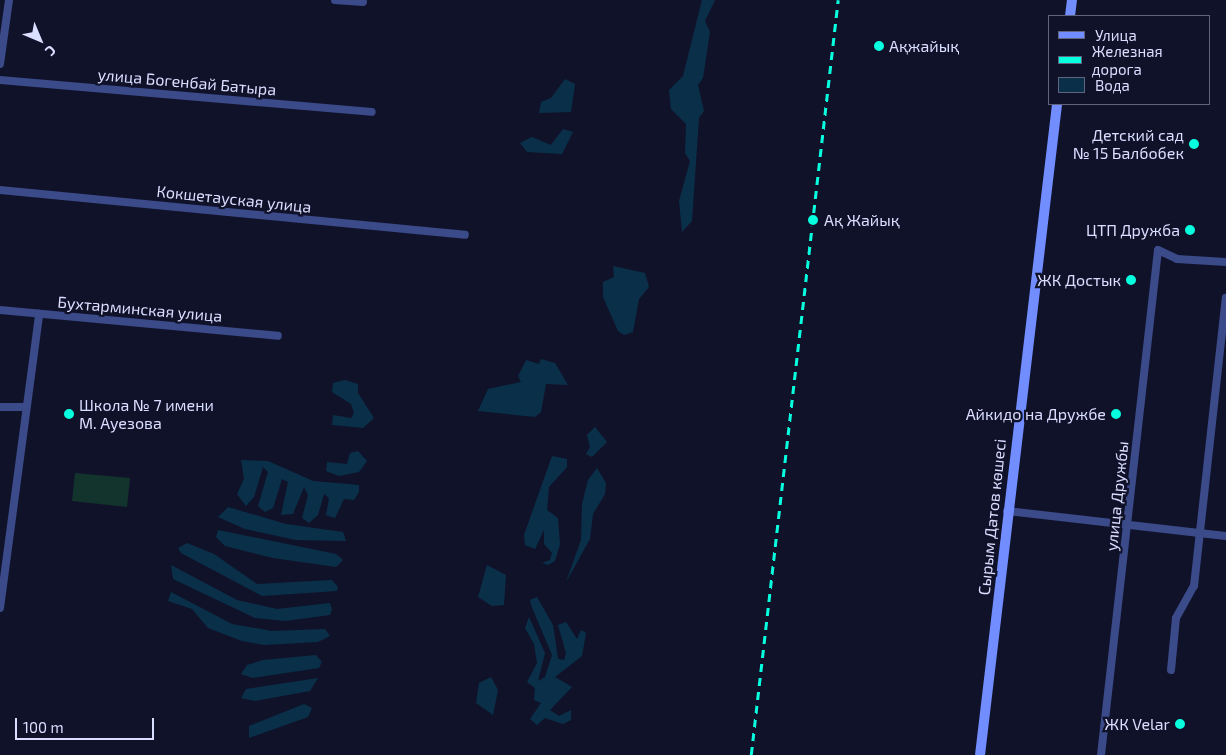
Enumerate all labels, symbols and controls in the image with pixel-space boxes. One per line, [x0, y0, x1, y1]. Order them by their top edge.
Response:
north arrow [15, 15, 65, 65]
legend [1048, 15, 1211, 105]
text: Улица [1095, 26, 1137, 44]
place label: Ақжайық [889, 36, 959, 56]
marker: Ақжайық [873, 40, 885, 52]
text: С [42, 42, 60, 60]
text: Железная дорога [1092, 42, 1163, 78]
street label: улица Богенбай Батыра [97, 65, 277, 99]
text: Вода [1095, 76, 1130, 94]
place label: Детский сад № 15 Балбобек [1073, 125, 1184, 163]
marker: Детский сад № 15 Балбобек [1188, 138, 1200, 150]
street label: Кокшетауская улица [156, 181, 312, 217]
place label: Ақ Жайық [824, 210, 900, 230]
marker: Ақ Жайық [806, 213, 820, 227]
place label: ЦТП Дружба [1086, 220, 1180, 240]
marker: ЦТП Дружба [1184, 224, 1196, 236]
place label: ЖК Достык [1037, 270, 1121, 290]
marker: ЖК Достык [1125, 274, 1137, 286]
street label: Бухтарминская улица [57, 292, 223, 326]
place label: Школа № 7 имени М. Ауезова [79, 395, 214, 433]
place label: Айкидо на Дружбе [966, 404, 1106, 424]
marker: Школа № 7 имени М. Ауезова [63, 408, 75, 420]
marker: Айкидо на Дружбе [1110, 408, 1122, 420]
street label: Сырым Датов көшесі [974, 438, 1010, 596]
street label: улица Дружбы [1102, 440, 1132, 552]
scale bar [18, 708, 156, 740]
place label: ЖК Velar [1105, 714, 1170, 734]
text: 100 m [23, 718, 64, 736]
marker: ЖК Velar [1174, 718, 1186, 730]

